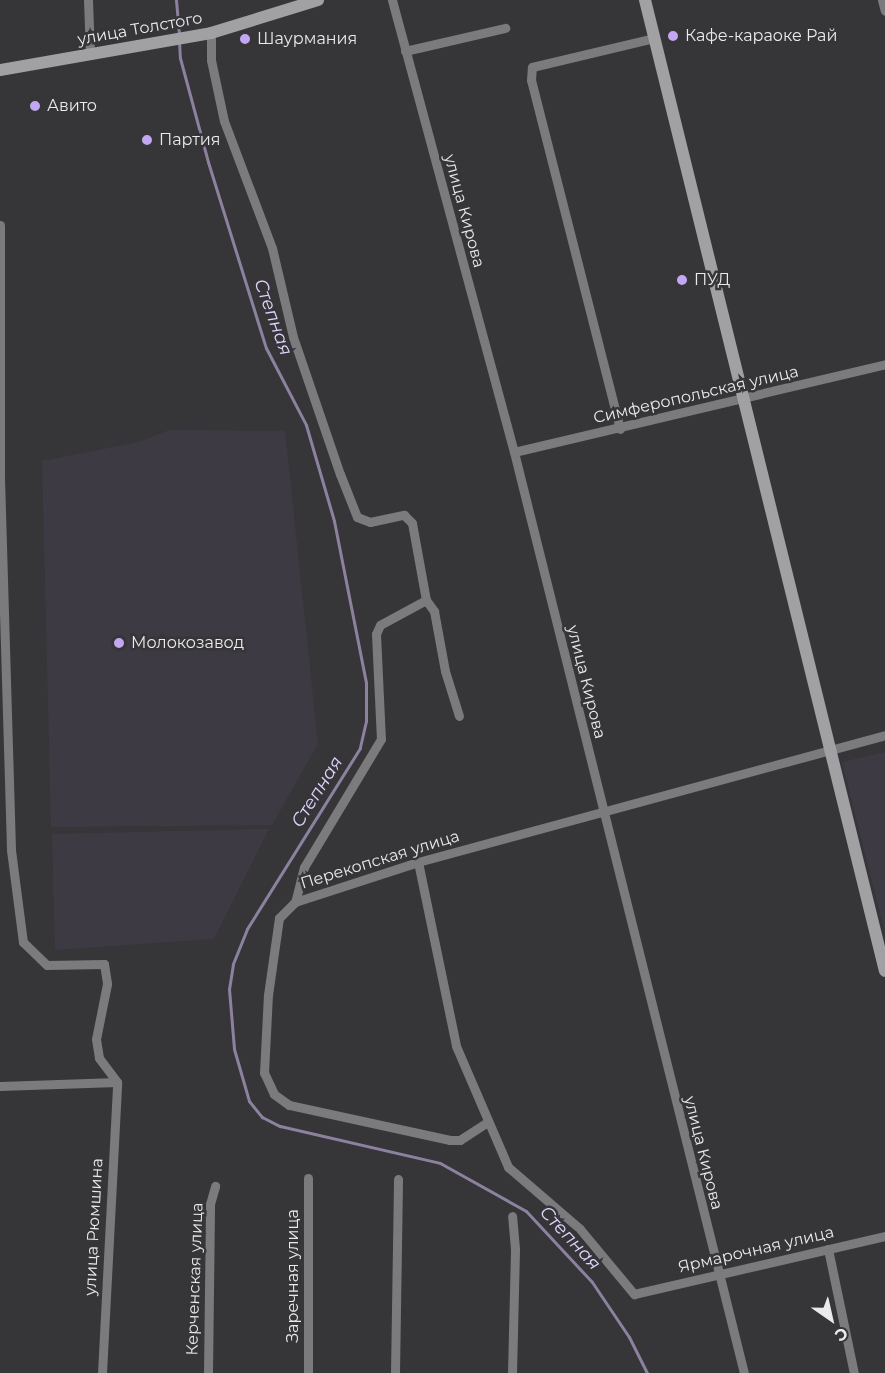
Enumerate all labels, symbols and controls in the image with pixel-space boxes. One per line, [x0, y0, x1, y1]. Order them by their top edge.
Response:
street label: улица Толстого [76, 9, 204, 49]
place label: Кафе-караоке Рай [685, 26, 837, 46]
place label: Шаурмания [257, 29, 357, 49]
marker: Кафе-караоке Рай [666, 29, 680, 43]
marker: Шаурмания [238, 32, 252, 46]
place label: Авито [47, 96, 97, 116]
marker: Авито [28, 99, 42, 113]
place label: Партия [159, 130, 220, 150]
marker: Партия [140, 133, 154, 147]
street label: улица Кирова [440, 152, 488, 270]
place label: ПУД [694, 270, 730, 290]
marker: ПУД [675, 273, 689, 287]
water label: Степная [249, 276, 297, 358]
street label: Симферопольская улица [592, 362, 800, 428]
street label: улица Кирова [563, 623, 609, 741]
place label: Молокозавод [131, 633, 244, 653]
marker: Молокозавод [112, 636, 126, 650]
water label: Степная [287, 752, 347, 832]
street label: Перекопская улица [298, 827, 462, 893]
street label: улица Кирова [680, 1094, 726, 1212]
street label: улица Рюмшина [81, 1158, 107, 1296]
water label: Степная [535, 1201, 605, 1275]
street label: Керченская улица [183, 1202, 207, 1356]
street label: Заречная улица [283, 1209, 303, 1343]
street label: Ярмарочная улица [676, 1223, 836, 1277]
north arrow [801, 1289, 861, 1349]
text: С [831, 1323, 851, 1345]

